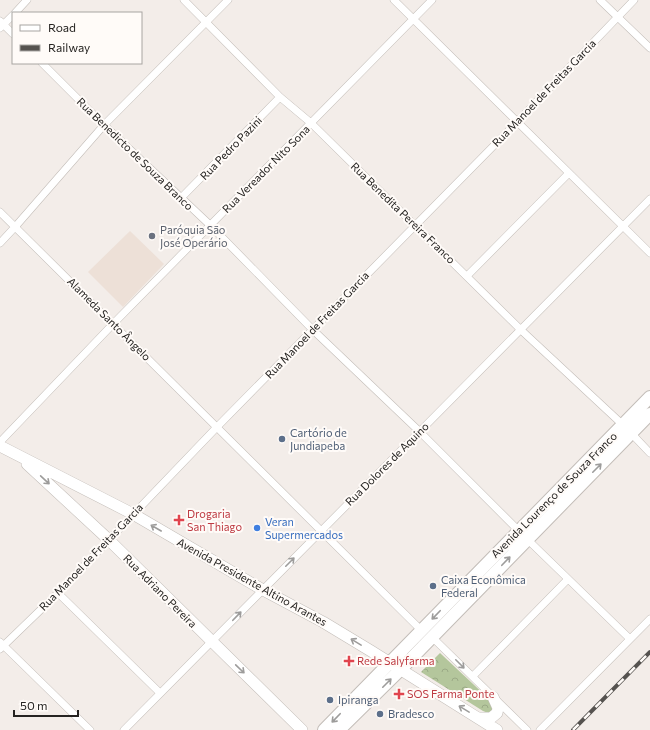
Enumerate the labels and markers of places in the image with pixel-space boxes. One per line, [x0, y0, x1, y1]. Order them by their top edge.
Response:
place label: Paróquia São José Operário [160, 223, 228, 250]
marker: Paróquia São José Operário [147, 231, 157, 241]
place label: Cartório de Jundiapeba [290, 426, 347, 453]
marker: Cartório de Jundiapeba [277, 434, 287, 444]
place label: Drogaria San Thiago [187, 507, 242, 533]
marker: Drogaria San Thiago [174, 515, 184, 525]
place label: Veran Supermercados [265, 515, 343, 541]
marker: Veran Supermercados [252, 523, 262, 533]
place label: Caixa Econômica Federal [441, 573, 526, 599]
marker: Caixa Econômica Federal [428, 581, 438, 591]
place label: Rede Salyfarma [357, 654, 435, 667]
marker: Rede Salyfarma [344, 656, 354, 666]
place label: SOS Farma Ponte [407, 687, 495, 700]
marker: SOS Farma Ponte [394, 689, 404, 699]
place label: Ipiranga [338, 693, 378, 706]
marker: Ipiranga [325, 695, 335, 705]
place label: Bradesco [388, 707, 435, 720]
marker: Bradesco [375, 709, 385, 719]

